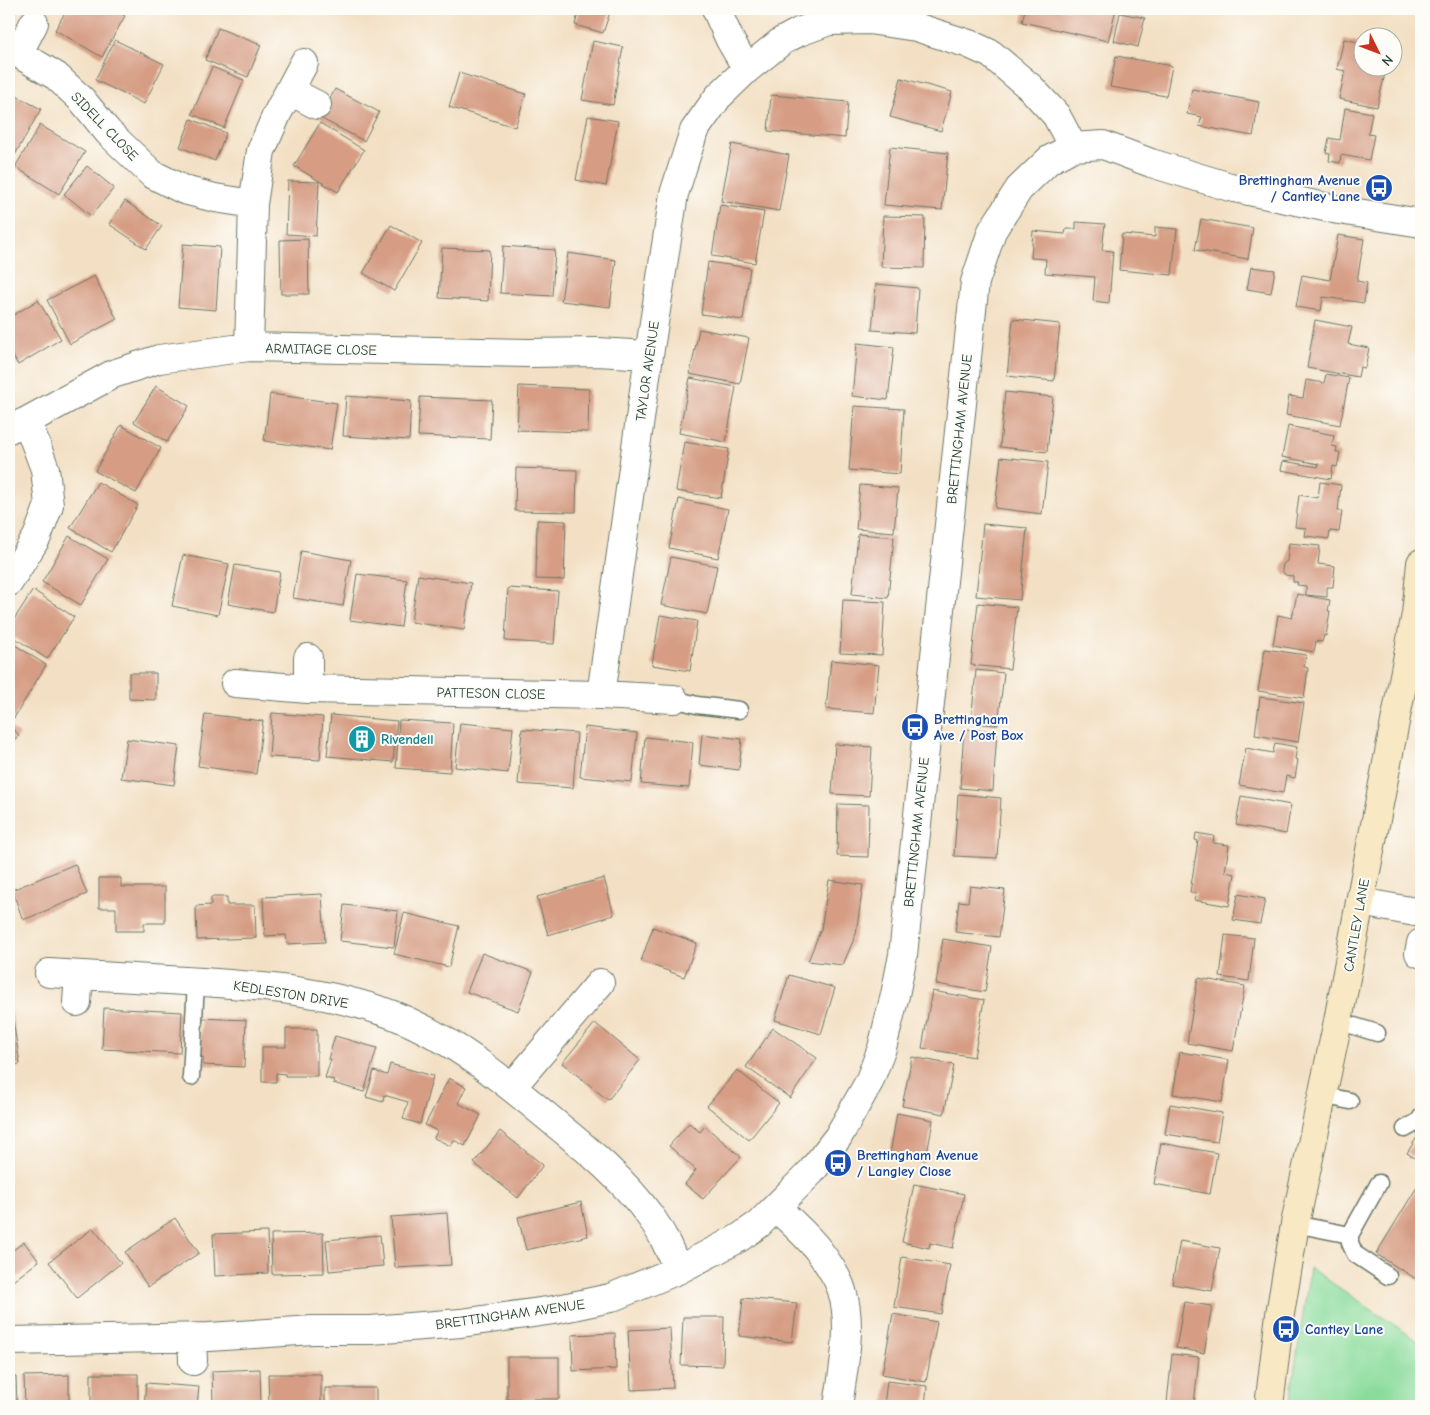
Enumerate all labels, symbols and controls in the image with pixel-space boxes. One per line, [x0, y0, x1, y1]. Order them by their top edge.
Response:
north arrow [1352, 28, 1402, 78]
text: N [1378, 51, 1397, 69]
street label: SIDELL CLOSE [67, 88, 142, 164]
place label: Brettingham Avenue / Cantley Lane [1239, 172, 1360, 205]
bus stop icon: Brettingham Avenue / Cantley Lane [1364, 173, 1394, 203]
street label: TAYLOR AVENUE [632, 320, 663, 422]
street label: ARMITAGE CLOSE [265, 340, 377, 359]
street label: BRETTINGHAM AVENUE [943, 353, 976, 505]
street label: PATTESON CLOSE [437, 684, 545, 703]
place label: Brettingham Ave / Post Box [934, 711, 1023, 744]
bus stop icon: Brettingham Ave / Post Box [900, 712, 930, 742]
building icon: Rivendell [347, 724, 377, 754]
place label: Rivendell [381, 731, 434, 748]
street label: BRETTINGHAM AVENUE [900, 756, 933, 908]
street label: CANTLEY LANE [1340, 877, 1373, 973]
street label: KEDLESTON DRIVE [232, 977, 350, 1012]
place label: Brettingham Avenue / Langley Close [857, 1147, 978, 1180]
bus stop icon: Brettingham Avenue / Langley Close [823, 1148, 853, 1178]
street label: BRETTINGHAM AVENUE [434, 1296, 586, 1333]
bus stop icon: Cantley Lane [1271, 1314, 1301, 1344]
place label: Cantley Lane [1305, 1321, 1383, 1338]

